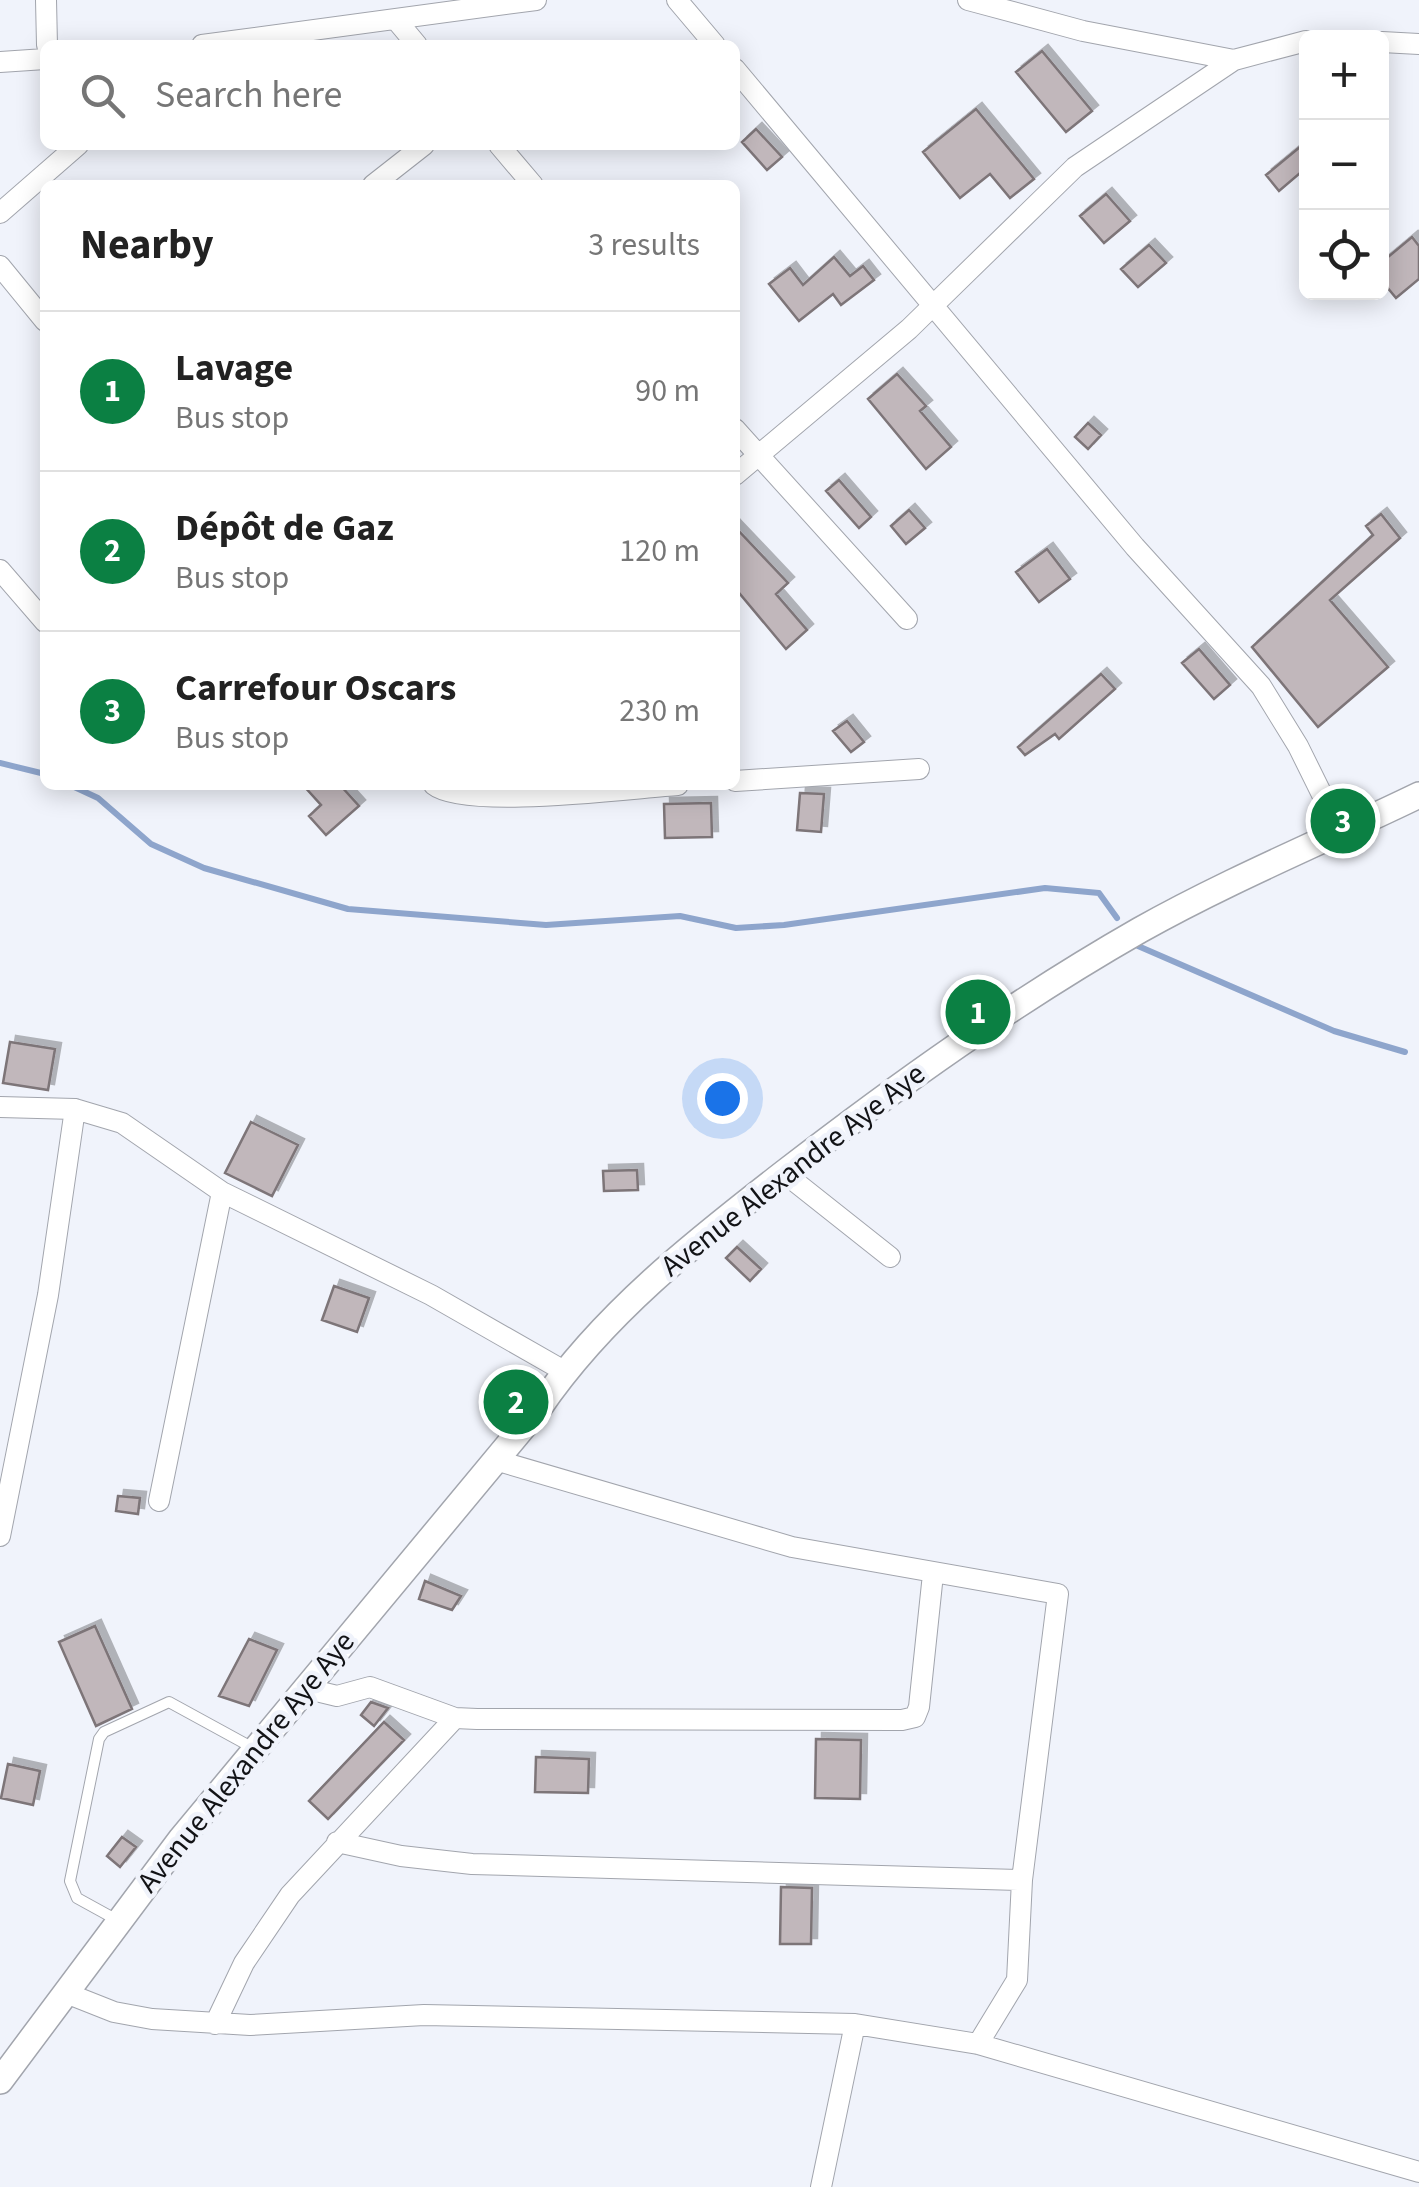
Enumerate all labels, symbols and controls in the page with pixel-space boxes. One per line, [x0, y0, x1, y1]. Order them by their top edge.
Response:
map controls [1299, 30, 1389, 300]
button: + [1299, 30, 1389, 120]
search box [40, 40, 740, 150]
icon: search [75, 68, 130, 123]
text: Search here [155, 68, 342, 122]
button: − [1299, 120, 1389, 210]
button: locate [1299, 210, 1389, 300]
text: Nearby [80, 215, 214, 275]
text: 3 results [588, 222, 700, 268]
text: Lavage [175, 341, 293, 395]
text: 1 [104, 368, 121, 414]
text: 90 m [635, 368, 700, 414]
text: Bus stop [175, 395, 289, 441]
text: Dépôt de Gaz [175, 501, 394, 555]
text: 2 [104, 528, 121, 574]
text: 120 m [619, 528, 700, 574]
text: Bus stop [175, 555, 289, 601]
text: Carrefour Oscars [175, 661, 456, 715]
text: 3 [104, 688, 121, 734]
text: 230 m [619, 688, 700, 734]
text: Bus stop [175, 715, 289, 761]
pin: 3 [1310, 784, 1376, 858]
pin: 1 [946, 974, 1010, 1050]
street label: Avenue Alexandre Aye Aye [652, 1053, 934, 1287]
your location [697, 1073, 748, 1124]
pin: 2 [484, 1364, 548, 1440]
street label: Avenue Alexandre Aye Aye [127, 1622, 365, 1902]

